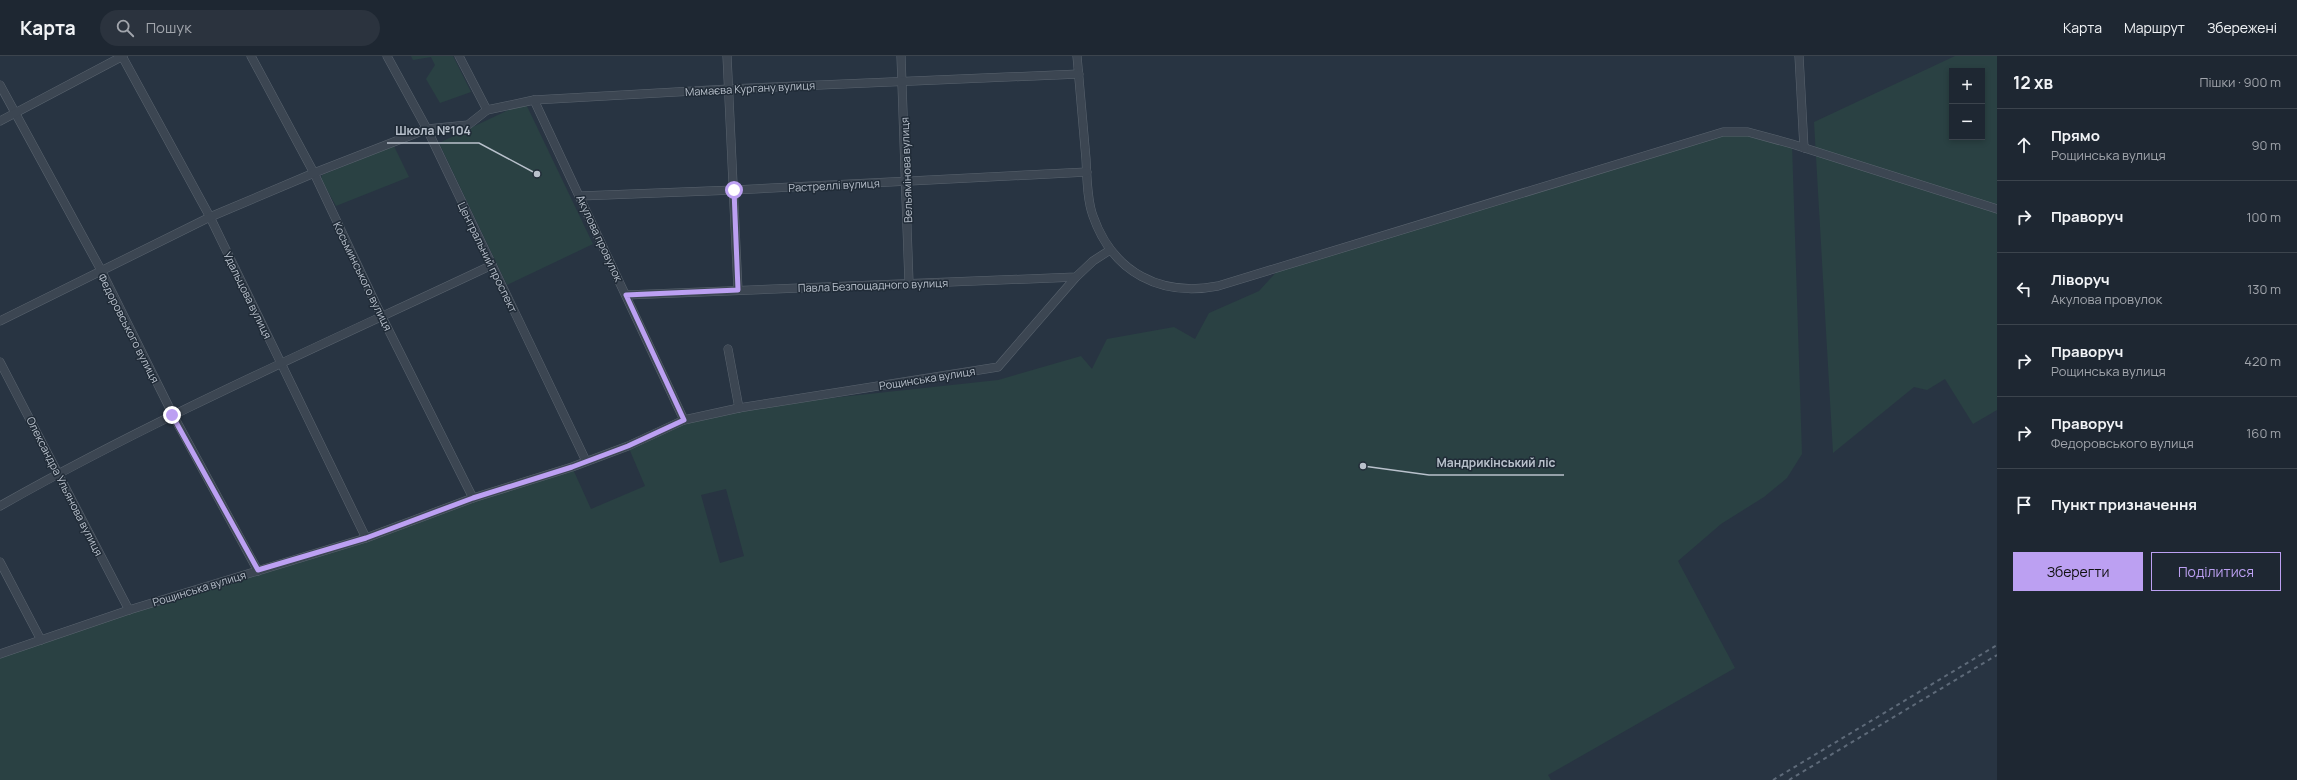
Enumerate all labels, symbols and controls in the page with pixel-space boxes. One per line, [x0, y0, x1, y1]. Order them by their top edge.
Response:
search box [100, 10, 380, 46]
text: Карта [20, 15, 76, 41]
icon: search [114, 17, 136, 39]
text: Пошук [146, 17, 192, 38]
text: Карта [2063, 18, 2102, 37]
text: Маршрут [2124, 18, 2185, 37]
text: Збережені [2207, 18, 2277, 37]
map controls [1949, 68, 1985, 140]
button: + [1949, 68, 1985, 104]
text: 12 хв [2013, 71, 2053, 94]
text: Пішки · 900 m [2200, 73, 2281, 91]
street label: Мамаєва Кургану вулиця [685, 77, 815, 99]
button: − [1949, 104, 1985, 140]
street label: Вельямінова вулиця [897, 117, 915, 223]
callout: Школа №104 [387, 119, 479, 143]
text: Школа №104 [395, 122, 471, 139]
text: Прямо [2051, 125, 2100, 146]
icon: ahead [2013, 134, 2035, 156]
text: 90 m [2251, 136, 2281, 154]
text: Рощинська вулиця [2051, 146, 2166, 164]
street label: Растреллі вулиця [788, 175, 880, 195]
route start [725, 181, 743, 199]
street label: Акулова провулок [573, 192, 627, 284]
street label: Центральний проспект [455, 199, 522, 315]
icon: right [2013, 206, 2035, 228]
text: Праворуч [2051, 206, 2123, 227]
text: 100 m [2246, 208, 2281, 226]
street label: Косьминського вулиця [330, 219, 396, 333]
street label: Удальцова вулиця [220, 249, 276, 341]
text: Ліворуч [2051, 269, 2110, 290]
street label: Федоровського вулиця [95, 271, 163, 385]
street label: Павла Безпощадного вулиця [798, 275, 948, 295]
icon: left [2013, 278, 2035, 300]
text: 130 m [2247, 280, 2281, 298]
text: Акулова провулок [2051, 290, 2162, 308]
text: Праворуч [2051, 341, 2123, 362]
icon: right [2013, 350, 2035, 372]
text: 420 m [2244, 352, 2281, 370]
text: Рощинська вулиця [2051, 362, 2166, 380]
street label: Рощинська вулиця [878, 363, 976, 393]
route end [163, 406, 181, 424]
text: Праворуч [2051, 413, 2123, 434]
street label: Олександра Ульянова вулиця [23, 414, 107, 558]
icon: right [2013, 422, 2035, 444]
text: 160 m [2246, 424, 2281, 442]
text: Федоровського вулиця [2051, 434, 2194, 452]
callout: Мандрикінський ліс [1429, 451, 1564, 475]
text: Мандрикінський ліс [1437, 454, 1556, 471]
icon: arrive [2013, 494, 2035, 516]
text: Пункт призначення [2051, 494, 2197, 515]
button: Зберегти [2013, 552, 2143, 591]
button: Поділитися [2151, 552, 2281, 591]
street label: Рощинська вулиця [150, 567, 248, 609]

